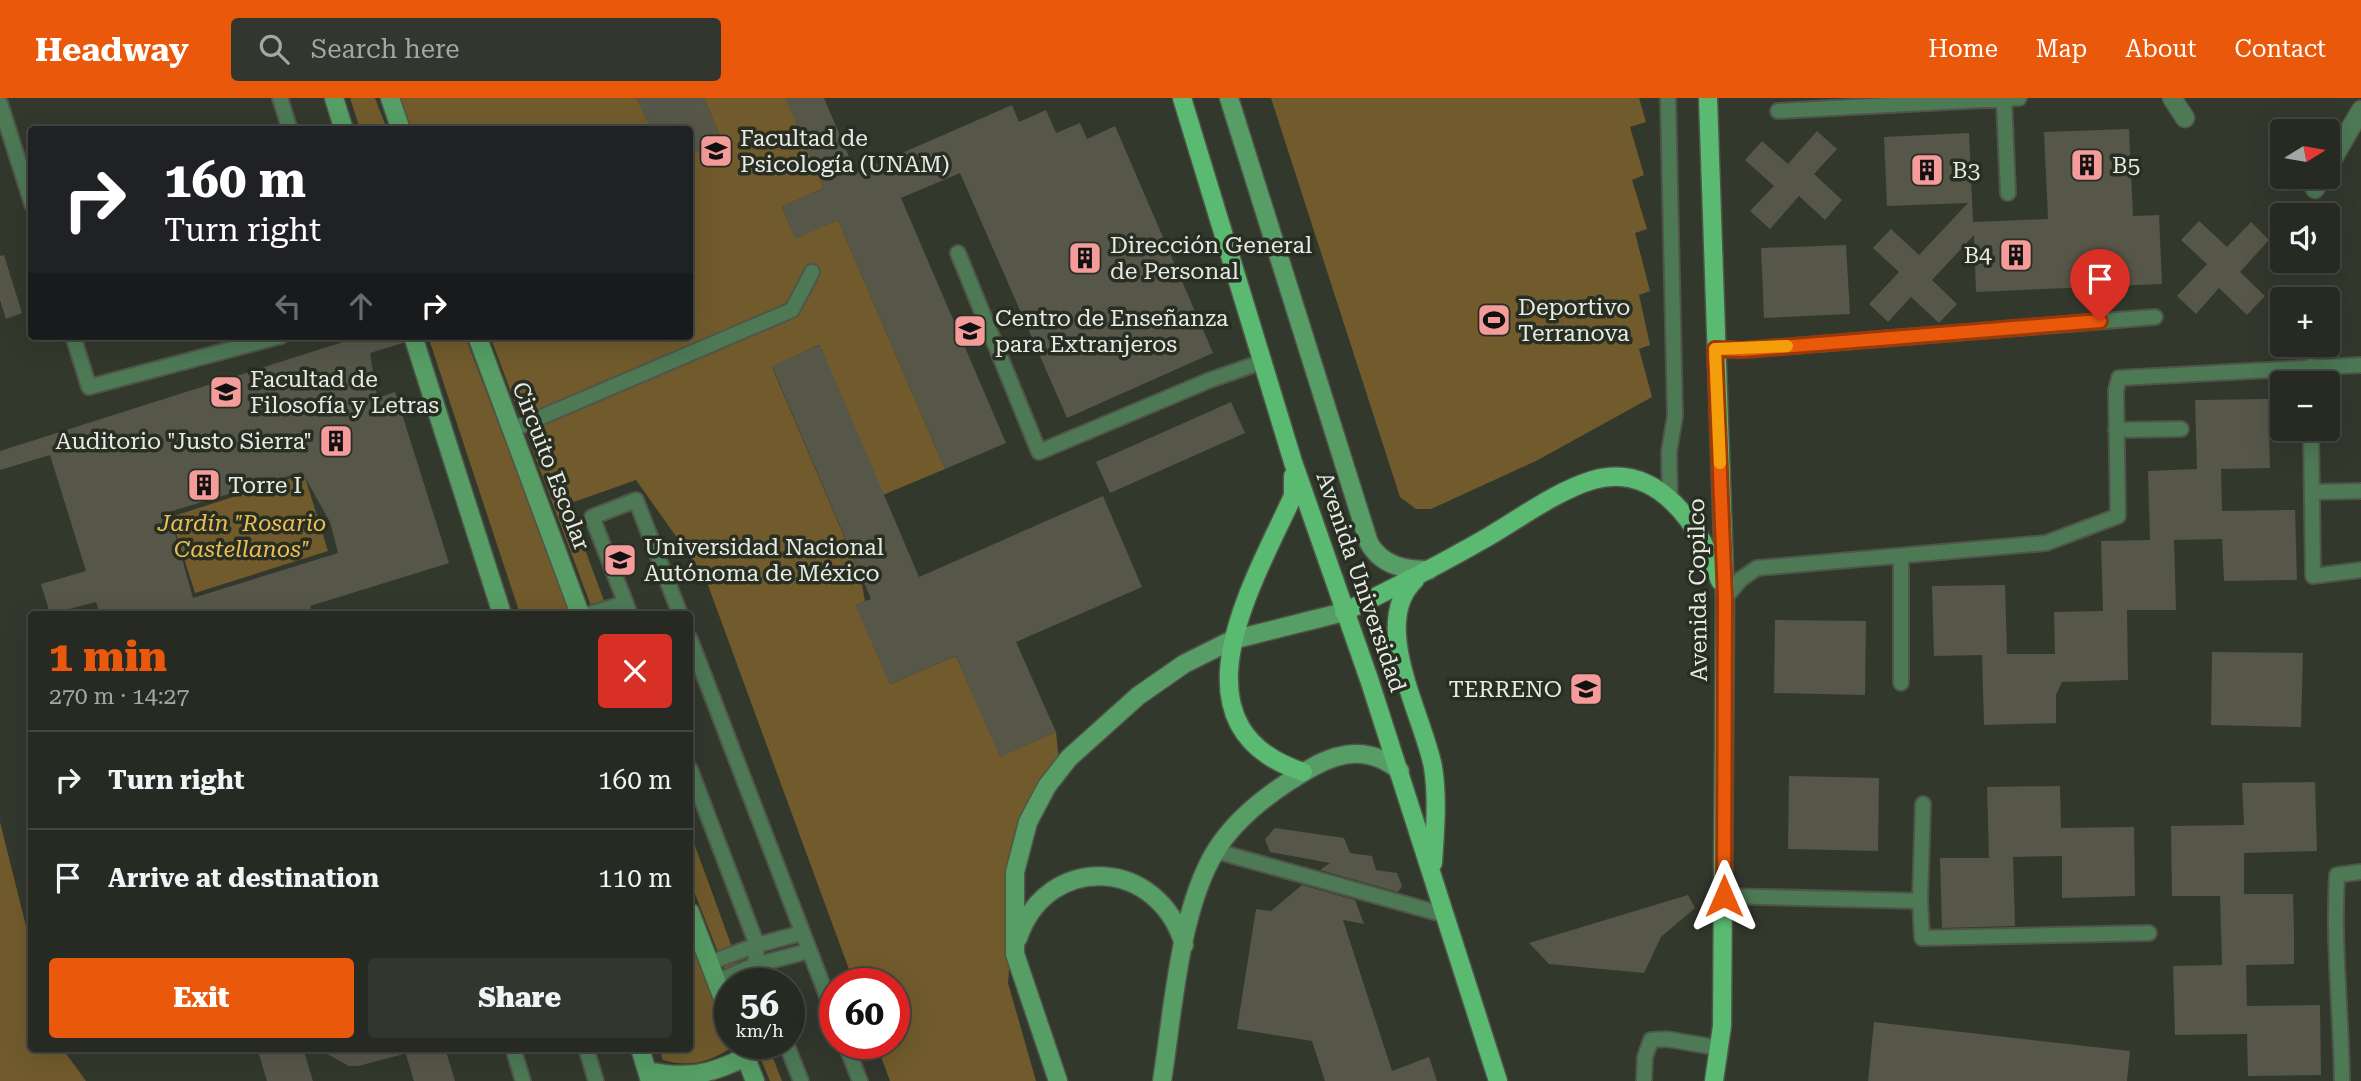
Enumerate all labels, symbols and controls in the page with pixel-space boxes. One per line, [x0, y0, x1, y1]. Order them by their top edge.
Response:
search box [231, 18, 721, 81]
text: Headway [35, 30, 189, 69]
icon: search [255, 30, 293, 68]
text: Search here [311, 34, 460, 64]
text: Home [1928, 35, 1998, 63]
text: Map [2036, 35, 2087, 63]
text: About [2125, 35, 2196, 63]
text: Contact [2234, 35, 2326, 63]
north arrow [2270, 119, 2340, 189]
map controls [2270, 119, 2340, 441]
place label: Facultad de Psicología (UNAM) [740, 125, 949, 178]
school or university icon: Facultad de Psicología (UNAM) [697, 132, 735, 170]
building icon: B5 [2068, 146, 2106, 184]
building icon: B3 [1908, 151, 1946, 189]
text: 160 m [164, 152, 306, 209]
place label: B5 [2112, 152, 2140, 179]
icon: right [49, 154, 140, 245]
place label: B3 [1952, 157, 1980, 184]
button: sound [2270, 203, 2340, 273]
text: Turn right [164, 211, 321, 249]
place label: Dirección General de Personal [1110, 232, 1312, 285]
building icon: B4 [1997, 236, 2035, 274]
building icon: Dirección General de Personal [1066, 239, 1104, 277]
place label: B4 [1964, 242, 1992, 269]
pin [2070, 249, 2130, 321]
icon: arrive [2081, 260, 2119, 298]
icon: left [269, 287, 307, 325]
icon: ahead [342, 287, 380, 325]
icon: right [415, 287, 453, 325]
button: + [2270, 287, 2340, 357]
place label: Deportivo Terranova [1518, 294, 1630, 347]
sports icon: Deportivo Terranova [1475, 301, 1513, 339]
place label: Centro de Enseñanza para Extranjeros [995, 305, 1229, 358]
school or university icon: Centro de Enseñanza para Extranjeros [951, 312, 989, 350]
place label: Facultad de Filosofía y Letras [250, 366, 439, 419]
button: − [2270, 371, 2340, 441]
school or university icon: Facultad de Filosofía y Letras [207, 373, 245, 411]
street label: Circuito Escolar [507, 378, 595, 554]
building icon: Auditorio "Justo Sierra" [317, 422, 355, 460]
place label: Auditorio "Justo Sierra" [56, 428, 312, 455]
building icon: Torre I [185, 466, 223, 504]
street label: Avenida Universidad [1311, 468, 1411, 696]
place label: Torre I [228, 472, 302, 499]
street label: Avenida Copilco [1683, 498, 1713, 682]
park label: Jardín "Rosario Castellanos" [157, 510, 326, 563]
place label: Universidad Nacional Autónoma de México [644, 534, 884, 587]
school or university icon: Universidad Nacional Autónoma de México [601, 541, 639, 579]
text: 1 min [49, 632, 167, 681]
button: close [598, 634, 672, 708]
school or university icon: TERRENO [1567, 670, 1605, 708]
place label: TERRENO [1448, 676, 1562, 703]
text: 270 m · 14:27 [49, 683, 189, 710]
icon: right [49, 761, 87, 799]
text: Turn right [108, 765, 244, 795]
text: 160 m [598, 765, 672, 795]
icon: arrive [49, 859, 87, 897]
position arrow [1687, 859, 1761, 933]
text: Arrive at destination [108, 863, 379, 893]
text: 110 m [598, 863, 672, 893]
button: Exit [49, 958, 354, 1038]
button: Share [368, 958, 672, 1038]
speed limit sign: 60 [819, 968, 910, 1059]
text: 56 [740, 984, 779, 1025]
text: km/h [735, 1020, 784, 1041]

